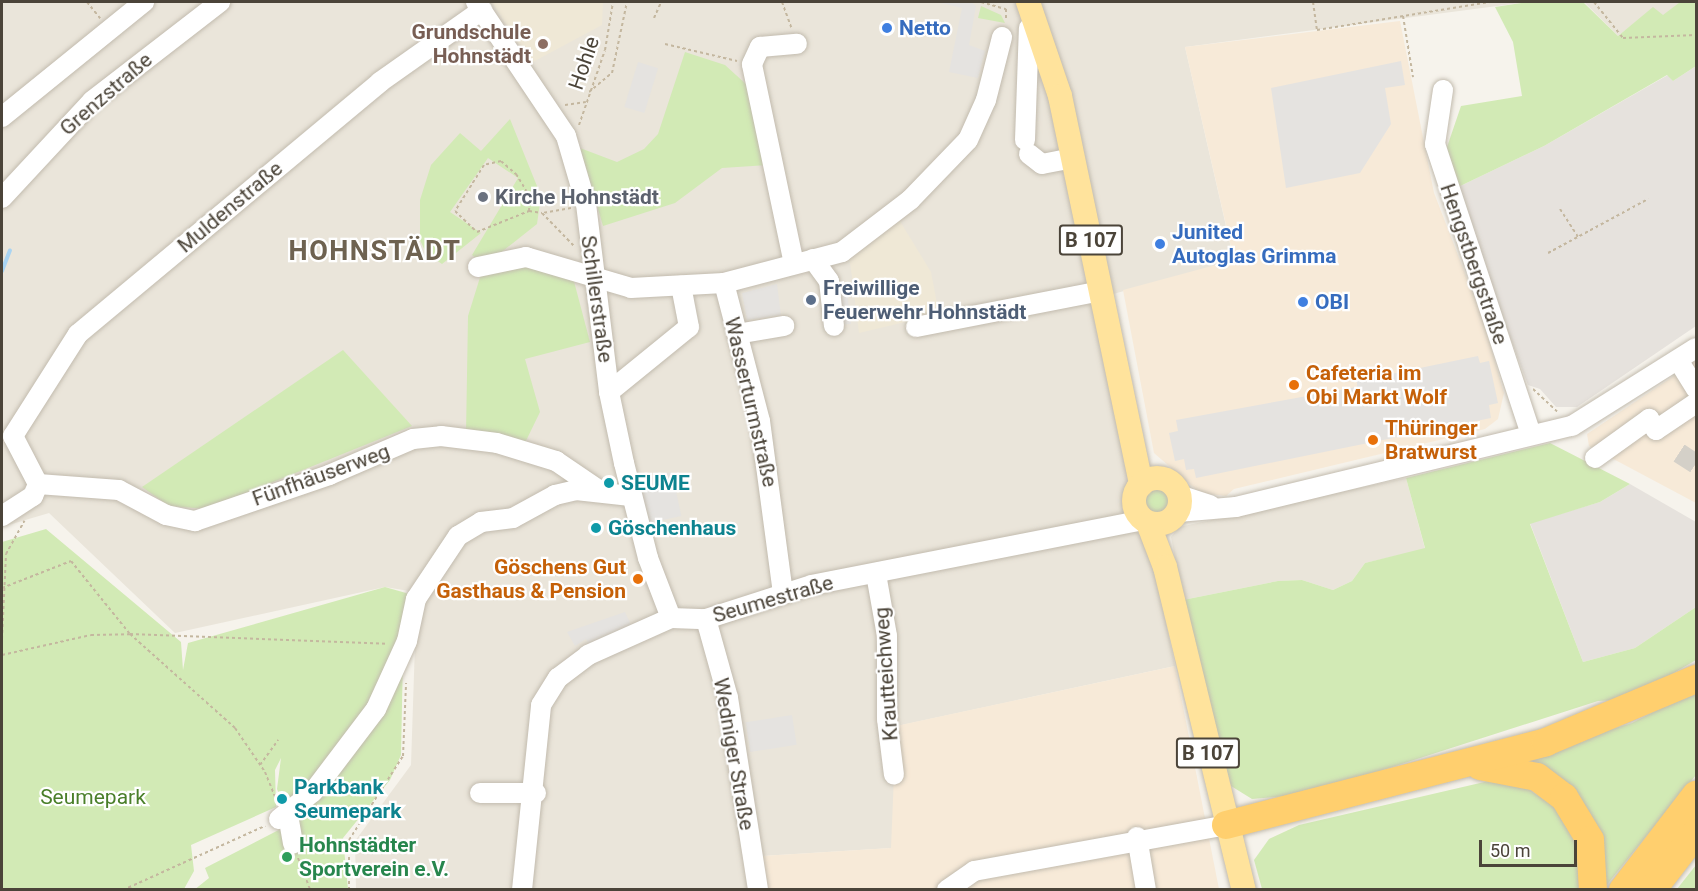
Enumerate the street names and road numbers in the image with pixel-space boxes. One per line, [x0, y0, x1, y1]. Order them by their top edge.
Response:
street label: Hohle [563, 33, 605, 93]
street label: Grenzstraße [55, 47, 157, 141]
street label: Muldenstraße [172, 156, 288, 258]
street label: Hengstbergstraße [1435, 180, 1513, 348]
road number: B 107 [1058, 223, 1124, 257]
street label: Schillerstraße [576, 234, 618, 364]
street label: Wasserturmstraße [719, 315, 783, 489]
street label: Fünfhäuserweg [249, 438, 393, 512]
street label: Seumestraße [710, 570, 836, 628]
street label: Krautteichweg [869, 606, 903, 742]
street label: Wedniger Straße [708, 676, 760, 832]
road number: B 107 [1175, 736, 1241, 770]

